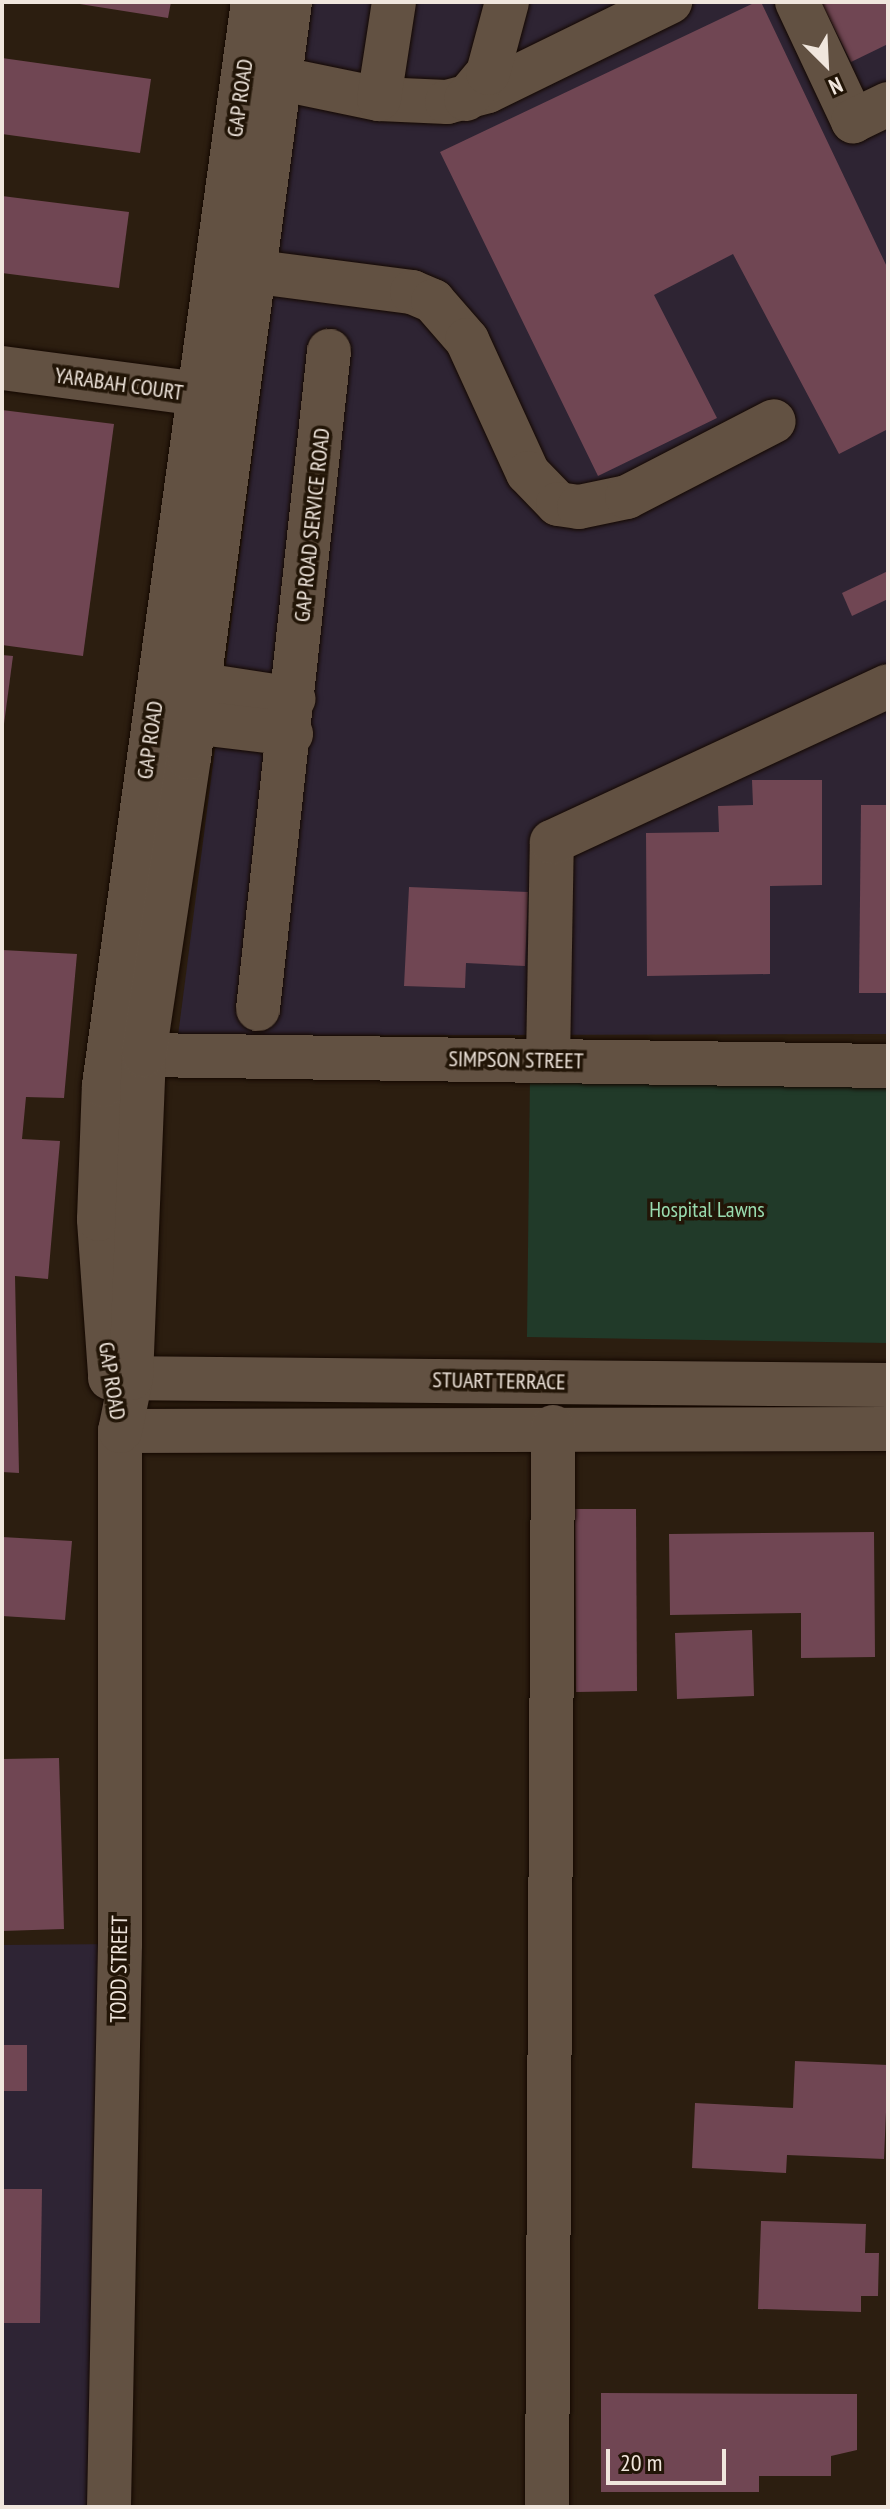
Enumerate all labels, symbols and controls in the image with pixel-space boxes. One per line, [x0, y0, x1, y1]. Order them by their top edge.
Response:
north arrow [786, 24, 866, 104]
street label: GAP ROAD [221, 57, 259, 139]
text: N [825, 71, 847, 101]
street label: YARABAH COURT [53, 362, 185, 406]
street label: GAP ROAD SERVICE ROAD [289, 426, 335, 624]
street label: GAP ROAD [131, 699, 169, 781]
street label: SIMPSON STREET [448, 1046, 584, 1074]
park label: Hospital Lawns [649, 1197, 765, 1223]
street label: GAP ROAD [93, 1340, 131, 1422]
street label: STUART TERRACE [432, 1367, 566, 1395]
street label: TODD STREET [105, 1915, 133, 2023]
scale bar [610, 2433, 730, 2483]
text: 20 m [620, 2447, 662, 2478]

